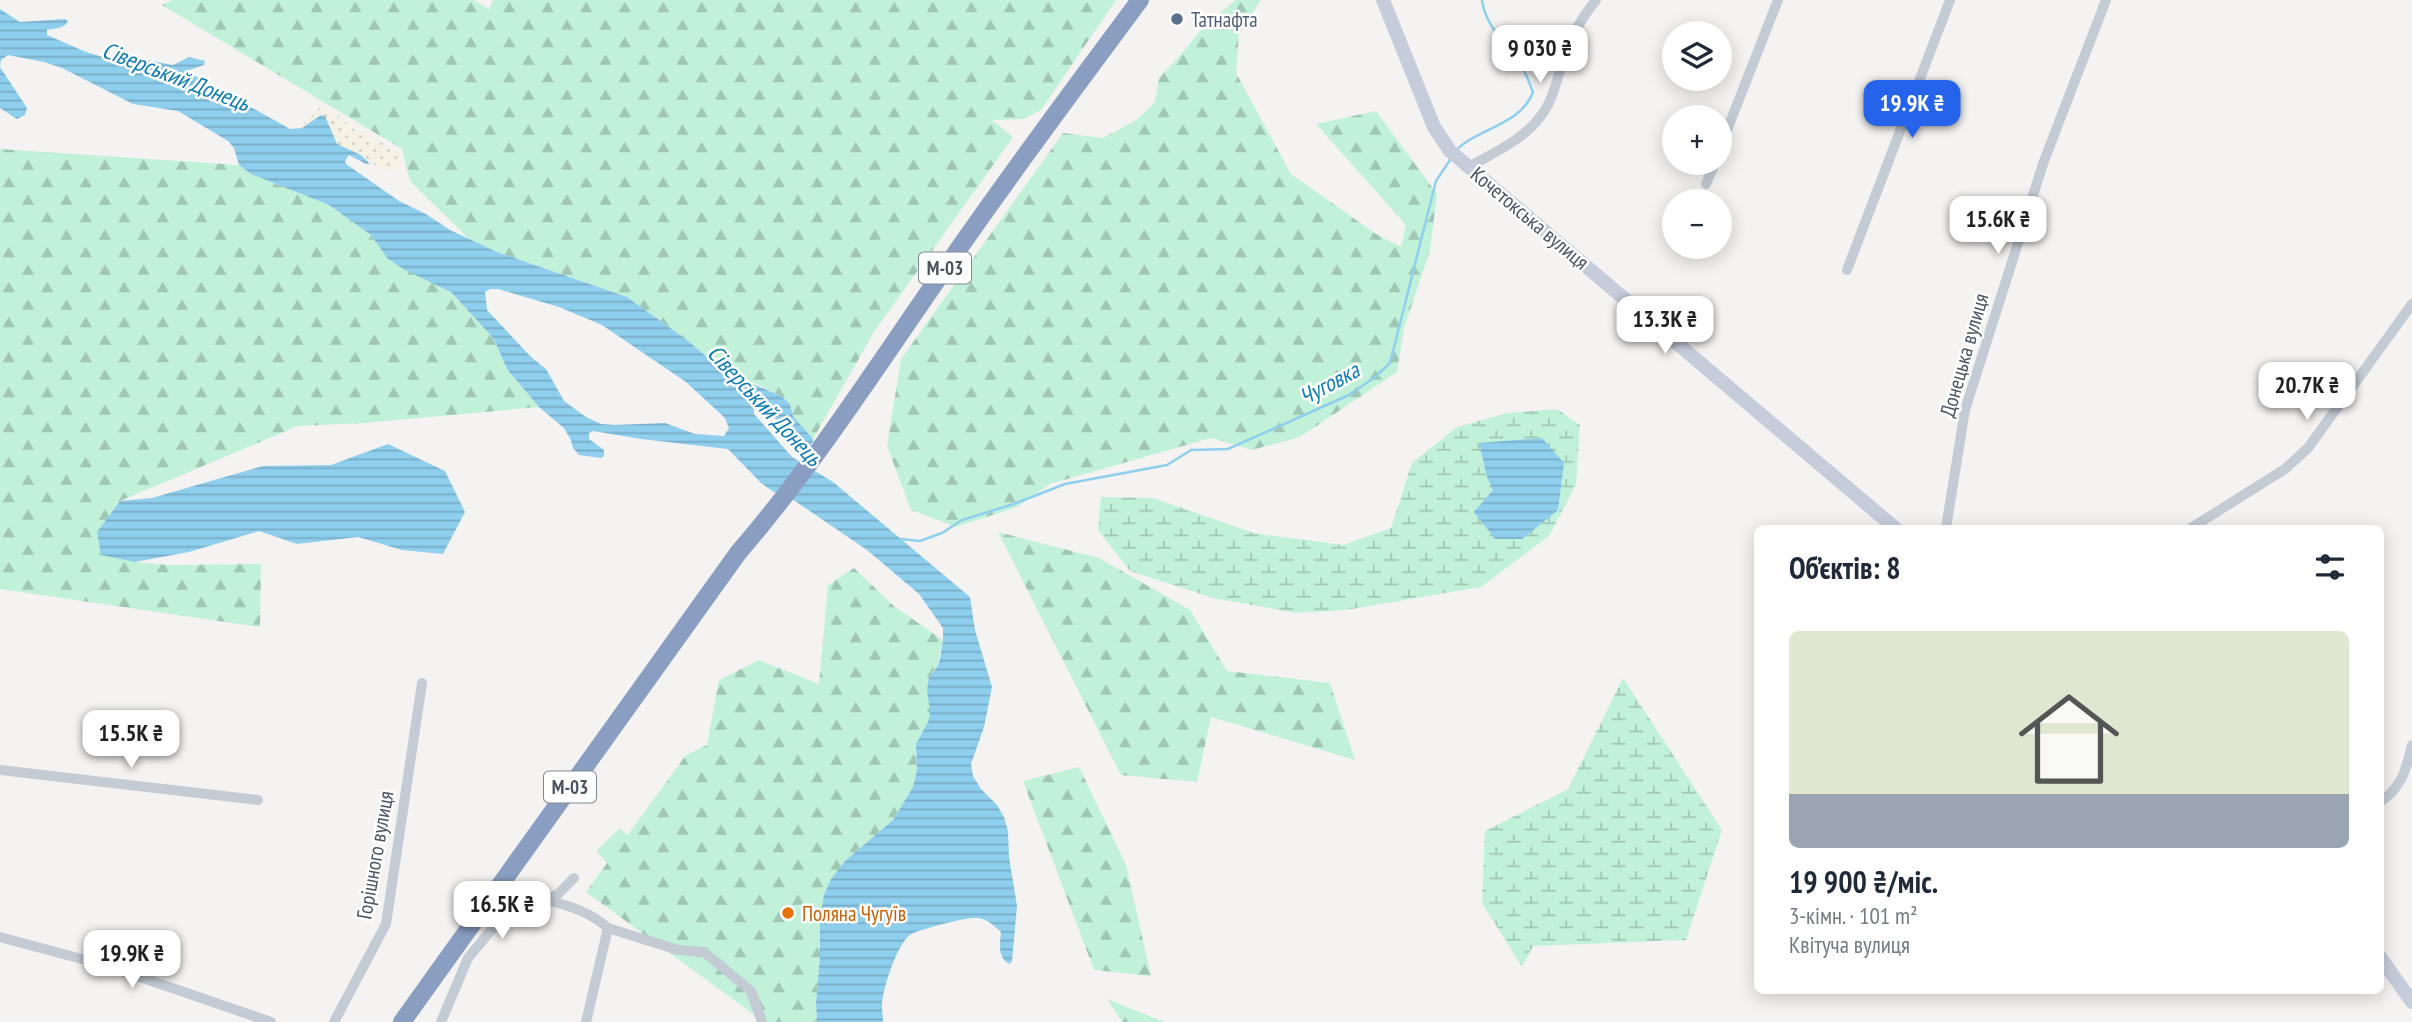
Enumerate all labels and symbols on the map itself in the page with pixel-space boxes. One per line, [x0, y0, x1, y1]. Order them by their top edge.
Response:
place label: Татнафта [1191, 6, 1258, 33]
marker: Татнафта [1169, 11, 1185, 27]
pin: 9 030 ₴ [1475, 25, 1605, 85]
water label: Сіверський Донець [98, 35, 255, 118]
pin: 19.9K ₴ [1847, 80, 1977, 140]
street label: Кочетокська вулиця [1465, 161, 1595, 275]
pin: 15.6K ₴ [1933, 196, 2063, 256]
road number: М-03 [919, 252, 971, 284]
street label: Донецька вулиця [1933, 290, 1995, 420]
pin: 13.3K ₴ [1600, 296, 1730, 356]
water label: Сіверський Донець [702, 338, 829, 473]
water label: Чуговка [1294, 354, 1366, 411]
pin: 20.7K ₴ [2242, 362, 2372, 422]
pin: 15.5K ₴ [66, 710, 196, 770]
road number: М-03 [544, 772, 596, 802]
street label: Горішного вулиця [350, 789, 400, 921]
pin: 16.5K ₴ [437, 881, 567, 941]
place label: Поляна Чугуїв [802, 900, 906, 927]
marker: Поляна Чугуїв [780, 905, 796, 921]
pin: 19.9K ₴ [67, 930, 197, 990]

